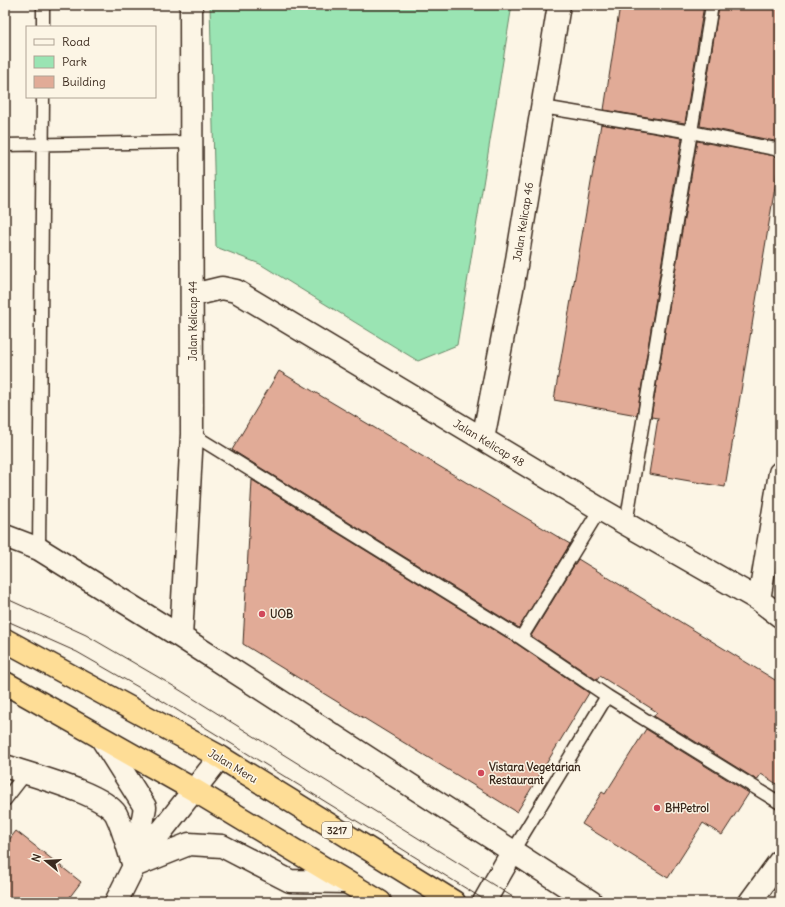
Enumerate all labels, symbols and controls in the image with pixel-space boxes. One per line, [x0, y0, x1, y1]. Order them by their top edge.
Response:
legend [26, 26, 156, 98]
text: Road [62, 34, 90, 49]
text: Park [62, 54, 87, 69]
text: Building [62, 74, 106, 89]
street label: Jalan Kelicap 46 [510, 181, 536, 263]
street label: Jalan Kelicap 44 [186, 281, 200, 361]
street label: Jalan Kelicap 48 [451, 416, 527, 470]
place label: UOB [270, 607, 293, 621]
marker: UOB [257, 609, 267, 619]
street label: Jalan Meru [206, 746, 261, 787]
place label: Vistara Vegetarian Restaurant [489, 760, 581, 787]
marker: Vistara Vegetarian Restaurant [476, 768, 486, 778]
place label: BHPetrol [665, 801, 709, 815]
marker: BHPetrol [652, 803, 662, 813]
road number: 3217 [322, 822, 352, 838]
north arrow [26, 841, 66, 881]
text: N [29, 852, 44, 864]

